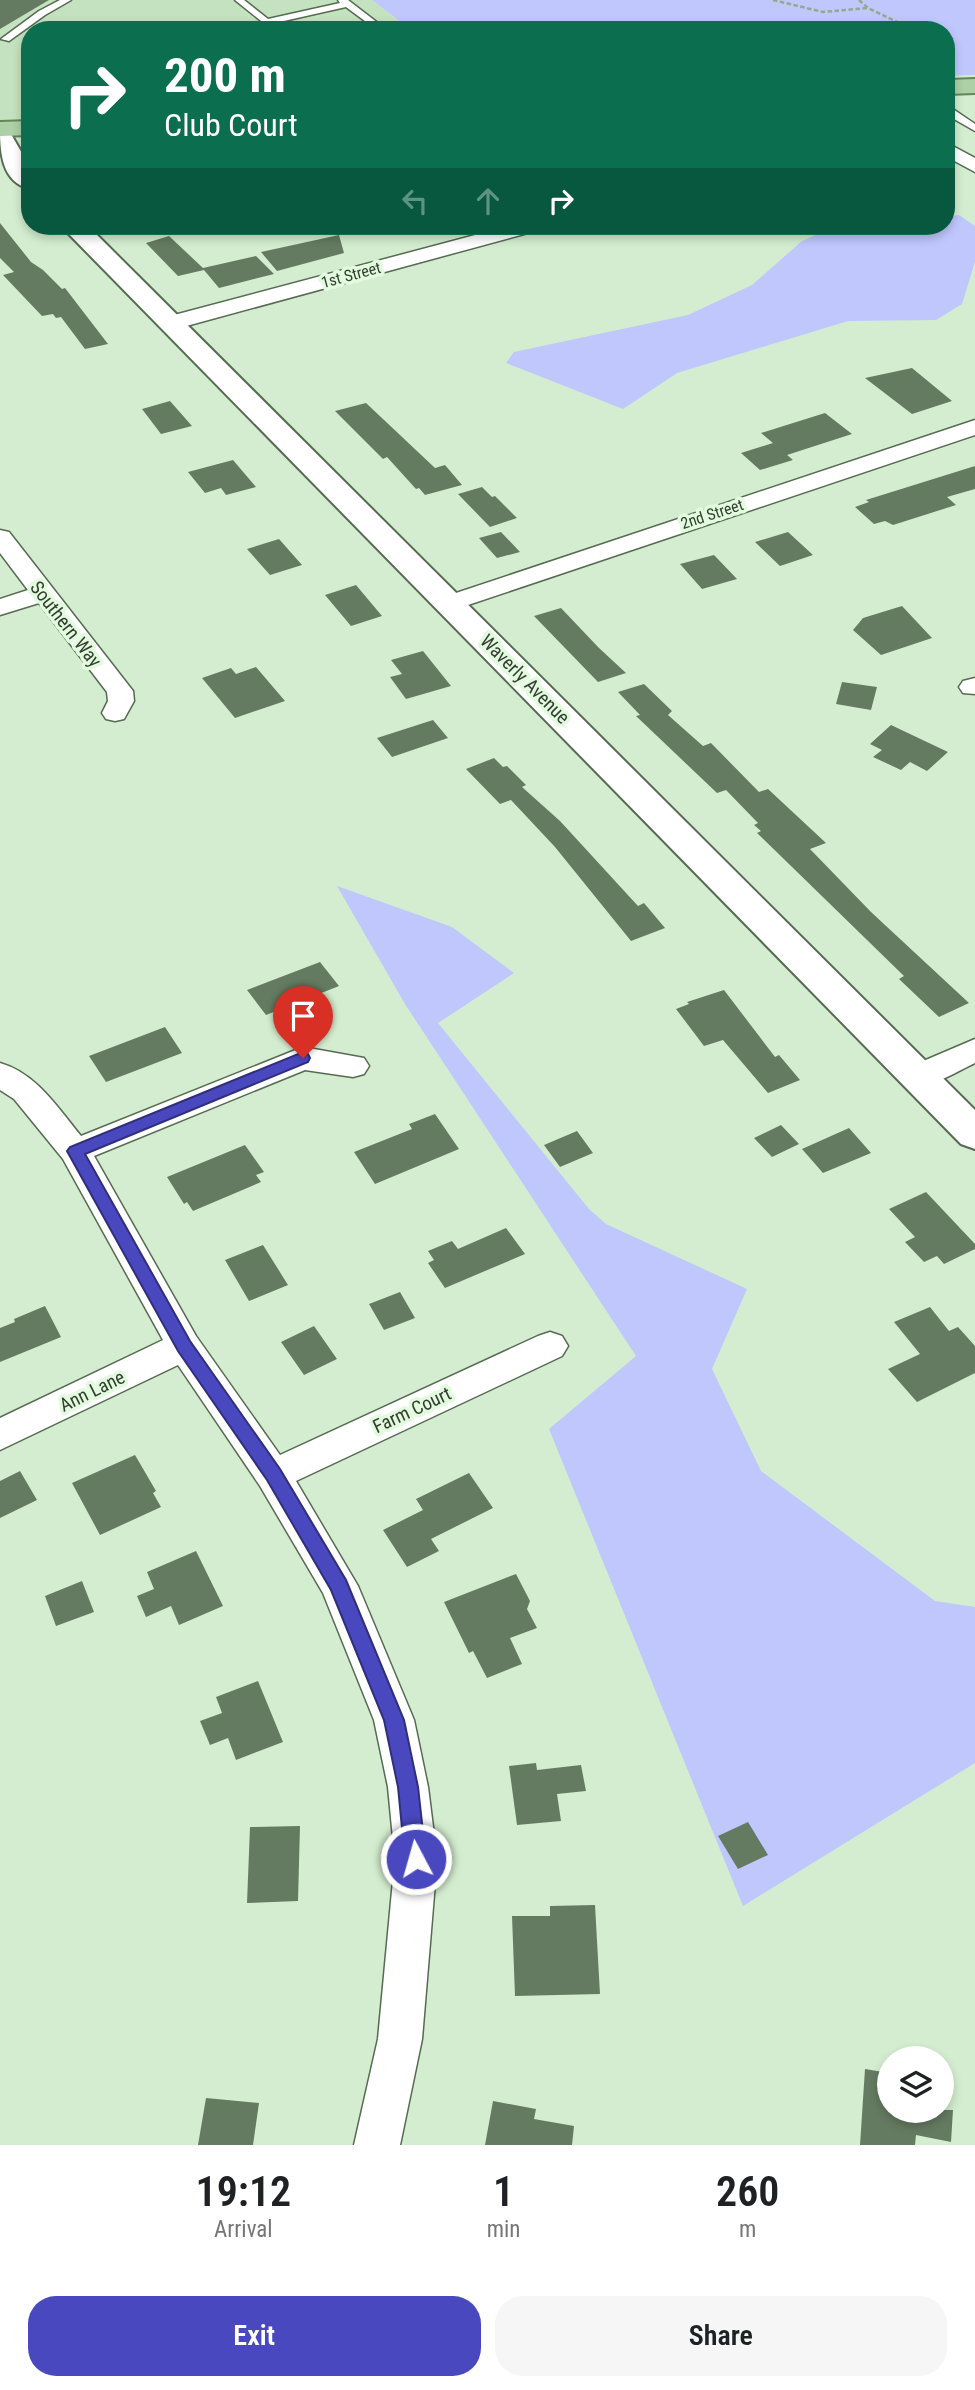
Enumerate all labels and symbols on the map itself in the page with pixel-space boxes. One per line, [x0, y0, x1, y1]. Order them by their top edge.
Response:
street label: 1st Street [319, 258, 383, 292]
street label: 2nd Street [678, 495, 746, 533]
street label: Southern Way [25, 576, 107, 672]
street label: Waverly Avenue [475, 629, 575, 729]
pin [273, 986, 333, 1058]
street label: Ann Lane [56, 1365, 129, 1417]
street label: Farm Court [369, 1382, 455, 1438]
position arrow [379, 1822, 453, 1896]

